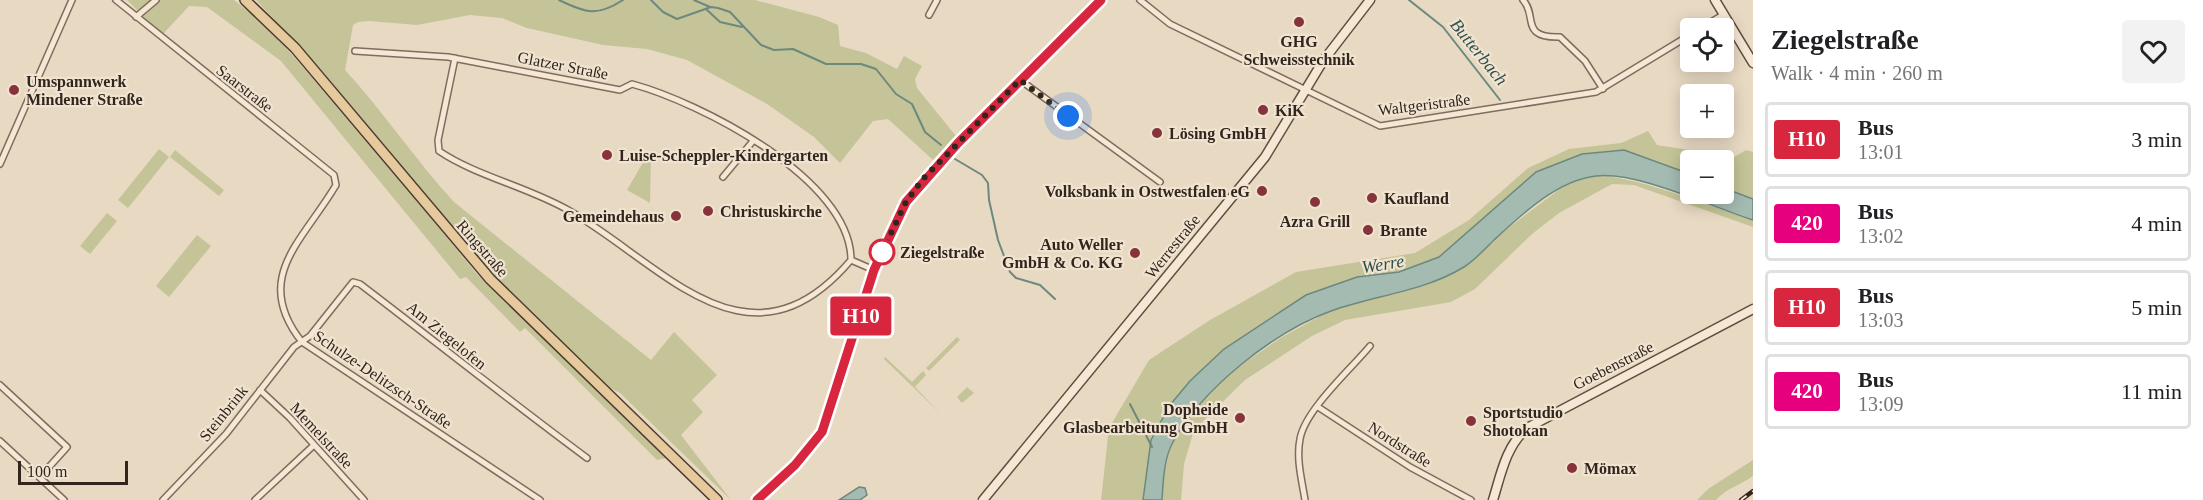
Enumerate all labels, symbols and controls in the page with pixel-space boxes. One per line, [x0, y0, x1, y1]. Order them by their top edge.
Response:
marker: GHG Schweisstechnik [1292, 15, 1306, 29]
water label: Butterbach [1446, 15, 1512, 89]
map controls [1680, 18, 1734, 204]
button: locate [1680, 18, 1734, 72]
button: heart [2122, 20, 2185, 83]
text: Ziegelstraße [1771, 24, 1919, 55]
place label: GHG Schweisstechnik [1243, 33, 1355, 68]
street label: Glatzer Straße [516, 48, 610, 83]
street label: Saarstraße [213, 61, 276, 116]
text: Walk · 4 min · 260 m [1771, 62, 1943, 84]
place label: Umspannwerk Mindener Straße [26, 73, 143, 108]
marker: Umspannwerk Mindener Straße [7, 83, 21, 97]
button: + [1680, 84, 1734, 138]
street label: Waltgeristraße [1377, 90, 1471, 120]
your location [1053, 101, 1083, 131]
place label: KiK [1275, 102, 1305, 119]
marker: KiK [1256, 103, 1270, 117]
text: Bus [1858, 115, 1893, 140]
place label: Lösing GmbH [1169, 125, 1267, 143]
marker: Lösing GmbH [1150, 126, 1164, 140]
text: H10 [1788, 127, 1826, 151]
text: 3 min [2131, 127, 2182, 152]
text: 13:01 [1858, 141, 1904, 163]
place label: Luise-Scheppler-Kindergarten [619, 147, 828, 165]
marker: Luise-Scheppler-Kindergarten [600, 148, 614, 162]
button: − [1680, 150, 1734, 204]
place label: Volksbank in Ostwestfalen eG [1045, 183, 1251, 200]
marker: Volksbank in Ostwestfalen eG [1255, 184, 1269, 198]
place label: Kaufland [1384, 190, 1449, 207]
marker: Kaufland [1365, 191, 1379, 205]
marker: Azra Grill [1308, 195, 1322, 209]
text: Bus [1858, 199, 1893, 224]
place label: Christuskirche [720, 203, 822, 220]
marker: Christuskirche [701, 204, 715, 218]
place label: Gemeindehaus [563, 208, 664, 225]
marker: Gemeindehaus [669, 209, 683, 223]
street label: Werrestraße [1142, 211, 1203, 282]
text: 420 [1791, 211, 1823, 235]
text: 4 min [2131, 211, 2182, 236]
place label: Azra Grill [1280, 213, 1351, 230]
street label: Ringstraße [453, 217, 512, 281]
place label: Brante [1380, 222, 1427, 239]
marker: Brante [1361, 223, 1375, 237]
text: 13:02 [1858, 225, 1904, 247]
place label: Auto Weller GmbH & Co. KG [1002, 236, 1124, 271]
marker: Ziegelstraße [869, 239, 895, 265]
place label: Ziegelstraße [900, 244, 984, 262]
marker: Auto Weller GmbH & Co. KG [1128, 246, 1142, 260]
water label: Werre [1360, 251, 1406, 277]
text: Bus [1858, 283, 1893, 308]
text: H10 [1788, 295, 1826, 319]
text: 5 min [2131, 295, 2182, 320]
line badge: H10 [826, 296, 896, 336]
street label: Am Ziegelofen [403, 298, 490, 373]
text: H10 [842, 304, 880, 328]
text: 13:03 [1858, 309, 1904, 331]
street label: Schulze-Delitzsch-Straße [311, 327, 455, 432]
street label: Goebenstraße [1570, 338, 1656, 393]
text: Bus [1858, 367, 1893, 392]
text: 420 [1791, 379, 1823, 403]
text: 11 min [2121, 379, 2182, 404]
street label: Steinbrink [196, 382, 251, 445]
text: 13:09 [1858, 393, 1904, 415]
street label: Memelstraße [287, 399, 356, 472]
place label: Dopheide Glasbearbeitung GmbH [1063, 401, 1229, 437]
place label: Sportstudio Shotokan [1483, 404, 1563, 439]
marker: Dopheide Glasbearbeitung GmbH [1233, 411, 1247, 425]
marker: Sportstudio Shotokan [1464, 414, 1478, 428]
street label: Nordstraße [1365, 418, 1434, 470]
scale bar [18, 458, 128, 486]
place label: Mömax [1584, 460, 1636, 477]
marker: Mömax [1565, 461, 1579, 475]
text: 100 m [27, 463, 67, 480]

